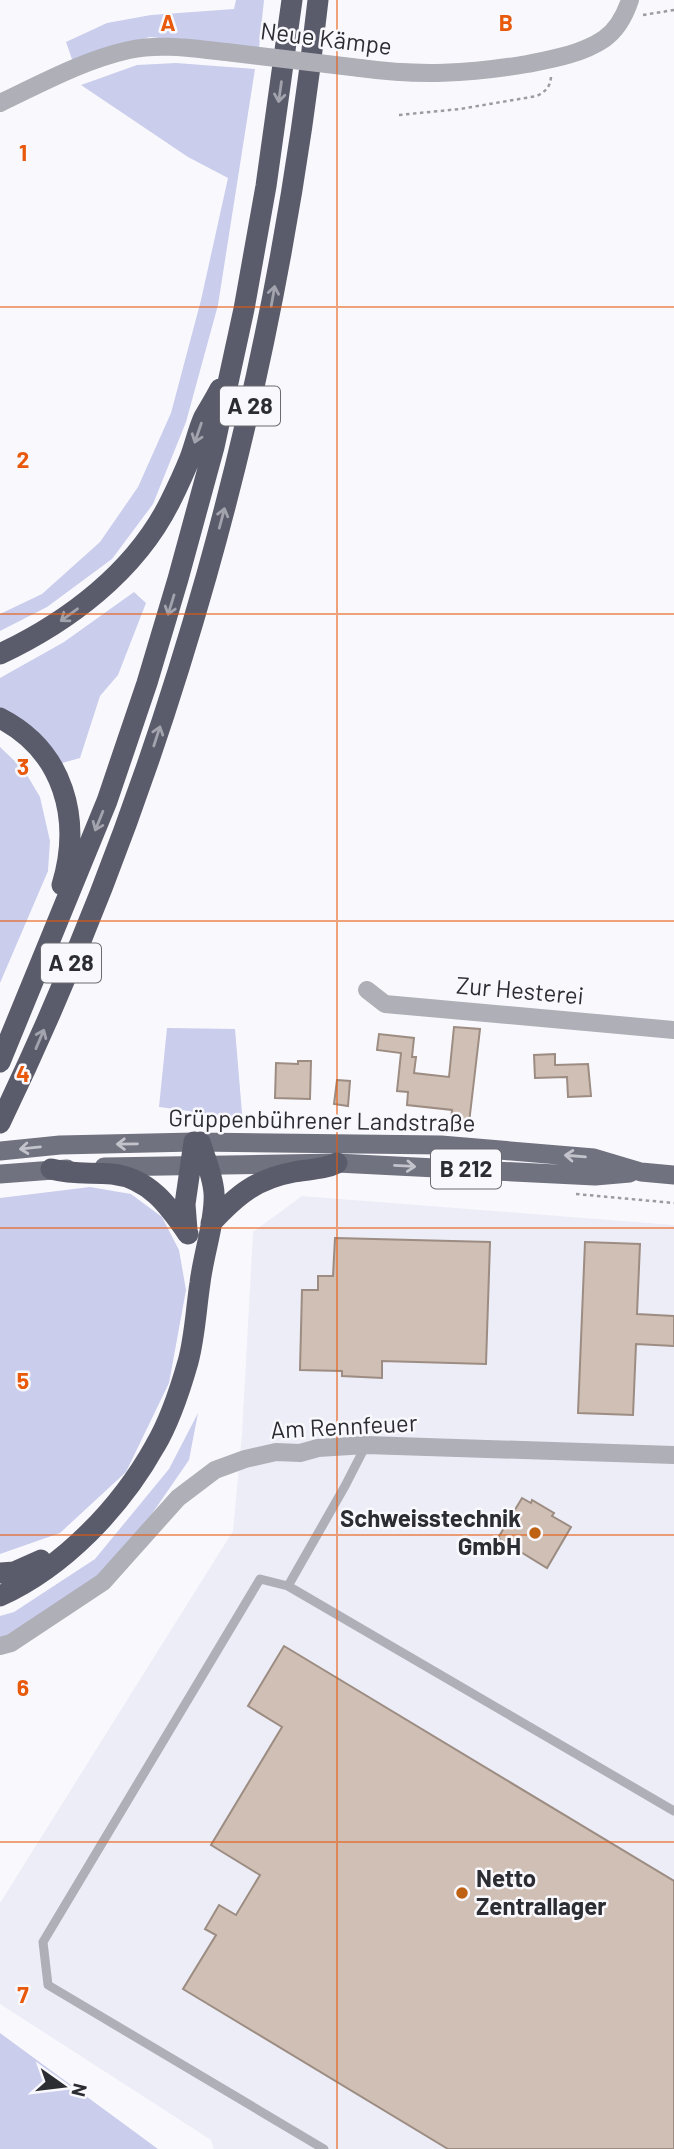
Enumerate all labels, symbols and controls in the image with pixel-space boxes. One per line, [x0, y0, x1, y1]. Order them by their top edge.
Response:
text: A [160, 8, 176, 36]
text: B [499, 8, 513, 36]
street label: Neue Kämpe [259, 15, 394, 60]
one-way arrow [273, 80, 286, 103]
text: 1 [19, 138, 27, 166]
one-way arrow [267, 285, 280, 308]
road number: A 28 [220, 386, 280, 426]
one-way arrow [191, 421, 203, 443]
text: 2 [17, 445, 29, 473]
one-way arrow [216, 507, 229, 530]
one-way arrow [163, 593, 176, 615]
one-way arrow [60, 607, 79, 622]
one-way arrow [151, 725, 164, 747]
text: 3 [17, 752, 29, 780]
one-way arrow [92, 809, 105, 831]
road number: A 28 [41, 944, 101, 982]
street label: Zur Hesterei [455, 969, 585, 1010]
one-way arrow [34, 1029, 47, 1051]
text: 4 [16, 1059, 30, 1087]
street label: Grüppenbührener Landstraße [168, 1102, 476, 1137]
one-way arrow [116, 1137, 139, 1150]
one-way arrow [19, 1142, 42, 1155]
one-way arrow [564, 1149, 587, 1162]
road number: B 212 [431, 1150, 501, 1188]
one-way arrow [394, 1160, 417, 1173]
text: 5 [17, 1366, 29, 1394]
street label: Am Rennfeuer [270, 1407, 418, 1444]
place label: Schweisstechnik GmbH [340, 1503, 521, 1560]
marker: Schweisstechnik GmbH [527, 1525, 543, 1541]
text: 6 [17, 1673, 29, 1701]
place label: Netto Zentrallager [476, 1863, 606, 1920]
marker: Netto Zentrallager [454, 1885, 470, 1901]
text: 7 [17, 1980, 29, 2008]
north arrow [28, 2051, 98, 2121]
text: N [67, 2081, 93, 2099]

